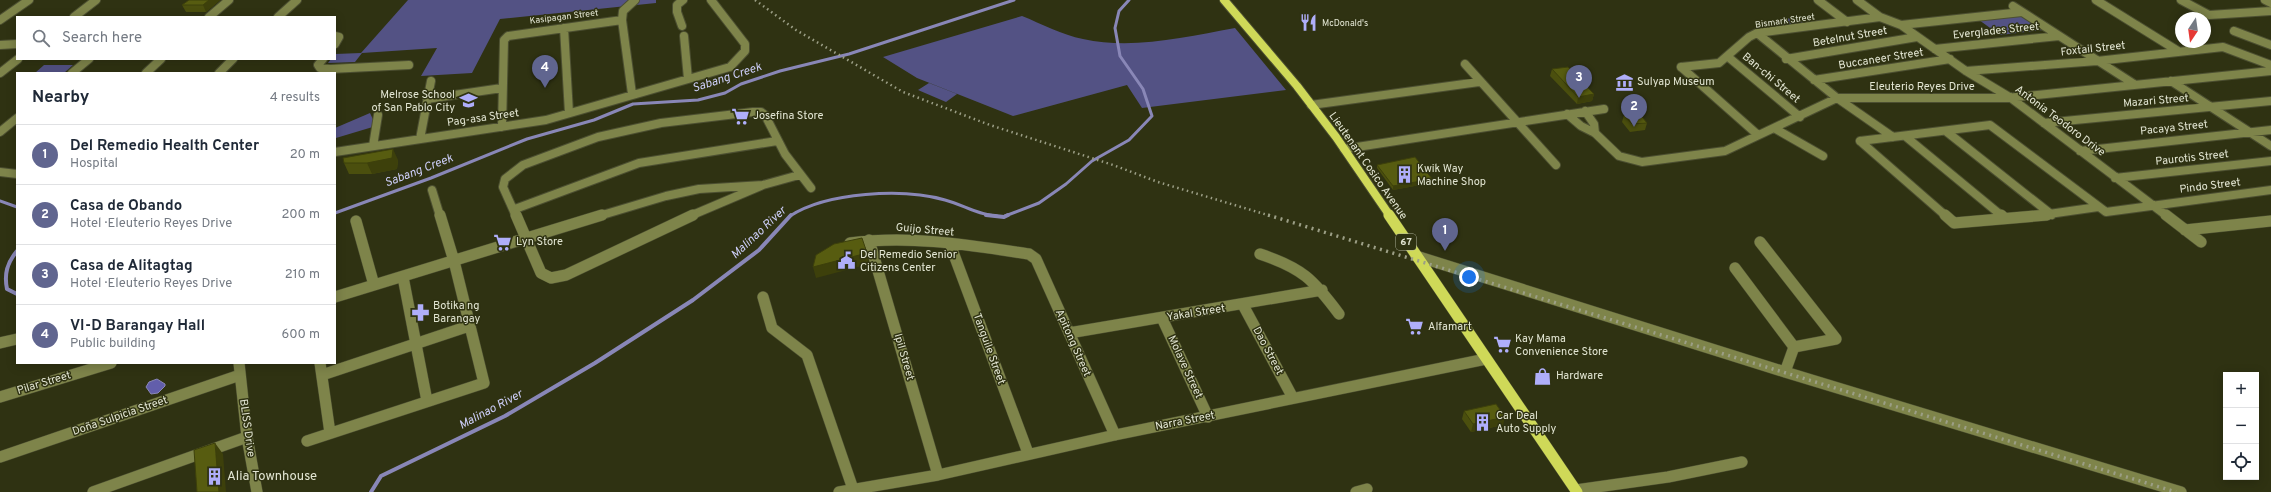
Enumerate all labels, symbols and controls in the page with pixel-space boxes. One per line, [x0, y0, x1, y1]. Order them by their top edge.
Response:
street label: Kasipagan Street [529, 7, 599, 27]
street label: Bismark Street [1754, 11, 1816, 31]
north arrow [2175, 12, 2211, 48]
restaurant icon: McDonald's [1299, 13, 1319, 33]
search box [16, 16, 336, 60]
place label: McDonald's [1322, 18, 1368, 29]
street label: Everglades Street [1952, 20, 2040, 42]
street label: Betelnut Street [1812, 24, 1888, 50]
icon: search [30, 27, 52, 49]
text: Search here [62, 29, 142, 48]
street label: Foxtail Street [2060, 39, 2126, 59]
street label: Buccaneer Street [1837, 45, 1925, 73]
street label: Ban-chi Street [1739, 50, 1803, 106]
pin: 4 [532, 55, 558, 88]
water label: Sabang Creek [690, 59, 765, 97]
pin: 3 [1566, 65, 1592, 98]
museum icon: Sulyap Museum [1614, 72, 1634, 92]
place label: Sulyap Museum [1637, 75, 1715, 89]
street label: Eleuterio Reyes Drive [1869, 80, 1975, 94]
street label: Antonia Teodoro Drive [2012, 82, 2108, 160]
text: Nearby [32, 87, 89, 109]
place label: Melrose School of San Pablo City [371, 88, 455, 115]
text: 4 results [270, 90, 320, 106]
school or university icon: Melrose School of San Pablo City [458, 91, 478, 111]
street label: Mazari Street [2123, 91, 2189, 111]
pin: 2 [1621, 94, 1647, 127]
street label: Pag-asa Street [446, 106, 520, 130]
supermarket icon: Josefina Store [730, 106, 750, 126]
place label: Josefina Store [753, 109, 823, 123]
street label: Lieutenant Cosico Avenue [1326, 110, 1410, 222]
street label: Pacaya Street [2139, 117, 2209, 139]
text: Del Remedio Health Center [70, 137, 259, 156]
text: 1 [42, 147, 48, 163]
text: 20 m [290, 147, 320, 163]
street label: Paurotis Street [2155, 147, 2229, 169]
water label: Sabang Creek [383, 150, 456, 191]
text: Hospital [70, 156, 118, 172]
place label: Kwik Way Machine Shop [1417, 162, 1486, 189]
building icon: Kwik Way Machine Shop [1394, 165, 1414, 185]
street label: Pindo Street [2179, 175, 2241, 197]
text: Casa de Obando [70, 197, 182, 216]
water label: Malinao River [728, 202, 791, 263]
text: 2 [41, 207, 49, 223]
text: 200 m [281, 207, 320, 223]
text: Hotel · Eleuterio Reyes Drive [70, 216, 232, 232]
pin: 1 [1432, 218, 1458, 251]
street label: Guijo Street [895, 220, 955, 240]
supermarket icon: Lyn Store [493, 232, 513, 252]
road number: 67 [1396, 234, 1416, 250]
place label: Lyn Store [516, 235, 563, 249]
place label: Del Remedio Senior Citizens Center [860, 248, 958, 275]
public building icon: Del Remedio Senior Citizens Center [837, 251, 857, 271]
text: Casa de Alitagtag [70, 257, 193, 276]
text: 3 [41, 267, 49, 283]
text: 210 m [285, 267, 320, 283]
your location [1459, 267, 1479, 287]
text: Hotel · Eleuterio Reyes Drive [70, 276, 232, 292]
place label: Botika ng Barangay [433, 299, 481, 326]
street label: Yakal Street [1166, 301, 1226, 325]
pharmacy icon: Botika ng Barangay [410, 302, 430, 322]
street label: Apitong Street [1052, 307, 1094, 379]
street label: Tanguile Street [970, 311, 1008, 387]
text: VI-D Barangay Hall [70, 317, 205, 336]
supermarket icon: Alfamart [1405, 317, 1425, 337]
place label: Alfamart [1428, 320, 1472, 334]
street label: Dao Street [1250, 325, 1286, 377]
text: 4 [41, 327, 49, 343]
text: 600 m [282, 327, 320, 343]
street label: Ipil Street [891, 332, 917, 382]
place label: Kay Mama Convenience Store [1515, 332, 1608, 359]
street label: Molave Street [1164, 333, 1206, 401]
supermarket icon: Kay Mama Convenience Store [1492, 335, 1512, 355]
text: Public building [70, 336, 156, 352]
shop icon: Hardware [1533, 366, 1553, 386]
street label: Pilar Street [15, 368, 73, 398]
place label: Hardware [1556, 369, 1603, 383]
map controls [2223, 372, 2259, 480]
button: + [2223, 372, 2259, 408]
water label: Malinao River [456, 386, 527, 434]
street label: Doña Sulpicia Street [71, 393, 169, 439]
street label: BLISS Drive [236, 398, 258, 458]
street label: Narra Street [1154, 408, 1216, 434]
button: − [2223, 408, 2259, 444]
place label: Car Deal Auto Supply [1496, 409, 1556, 436]
building icon: Car Deal Auto Supply [1473, 412, 1493, 432]
button: locate [2223, 444, 2259, 480]
building icon: Alia Townhouse [204, 467, 224, 487]
place label: Alia Townhouse [227, 469, 317, 485]

